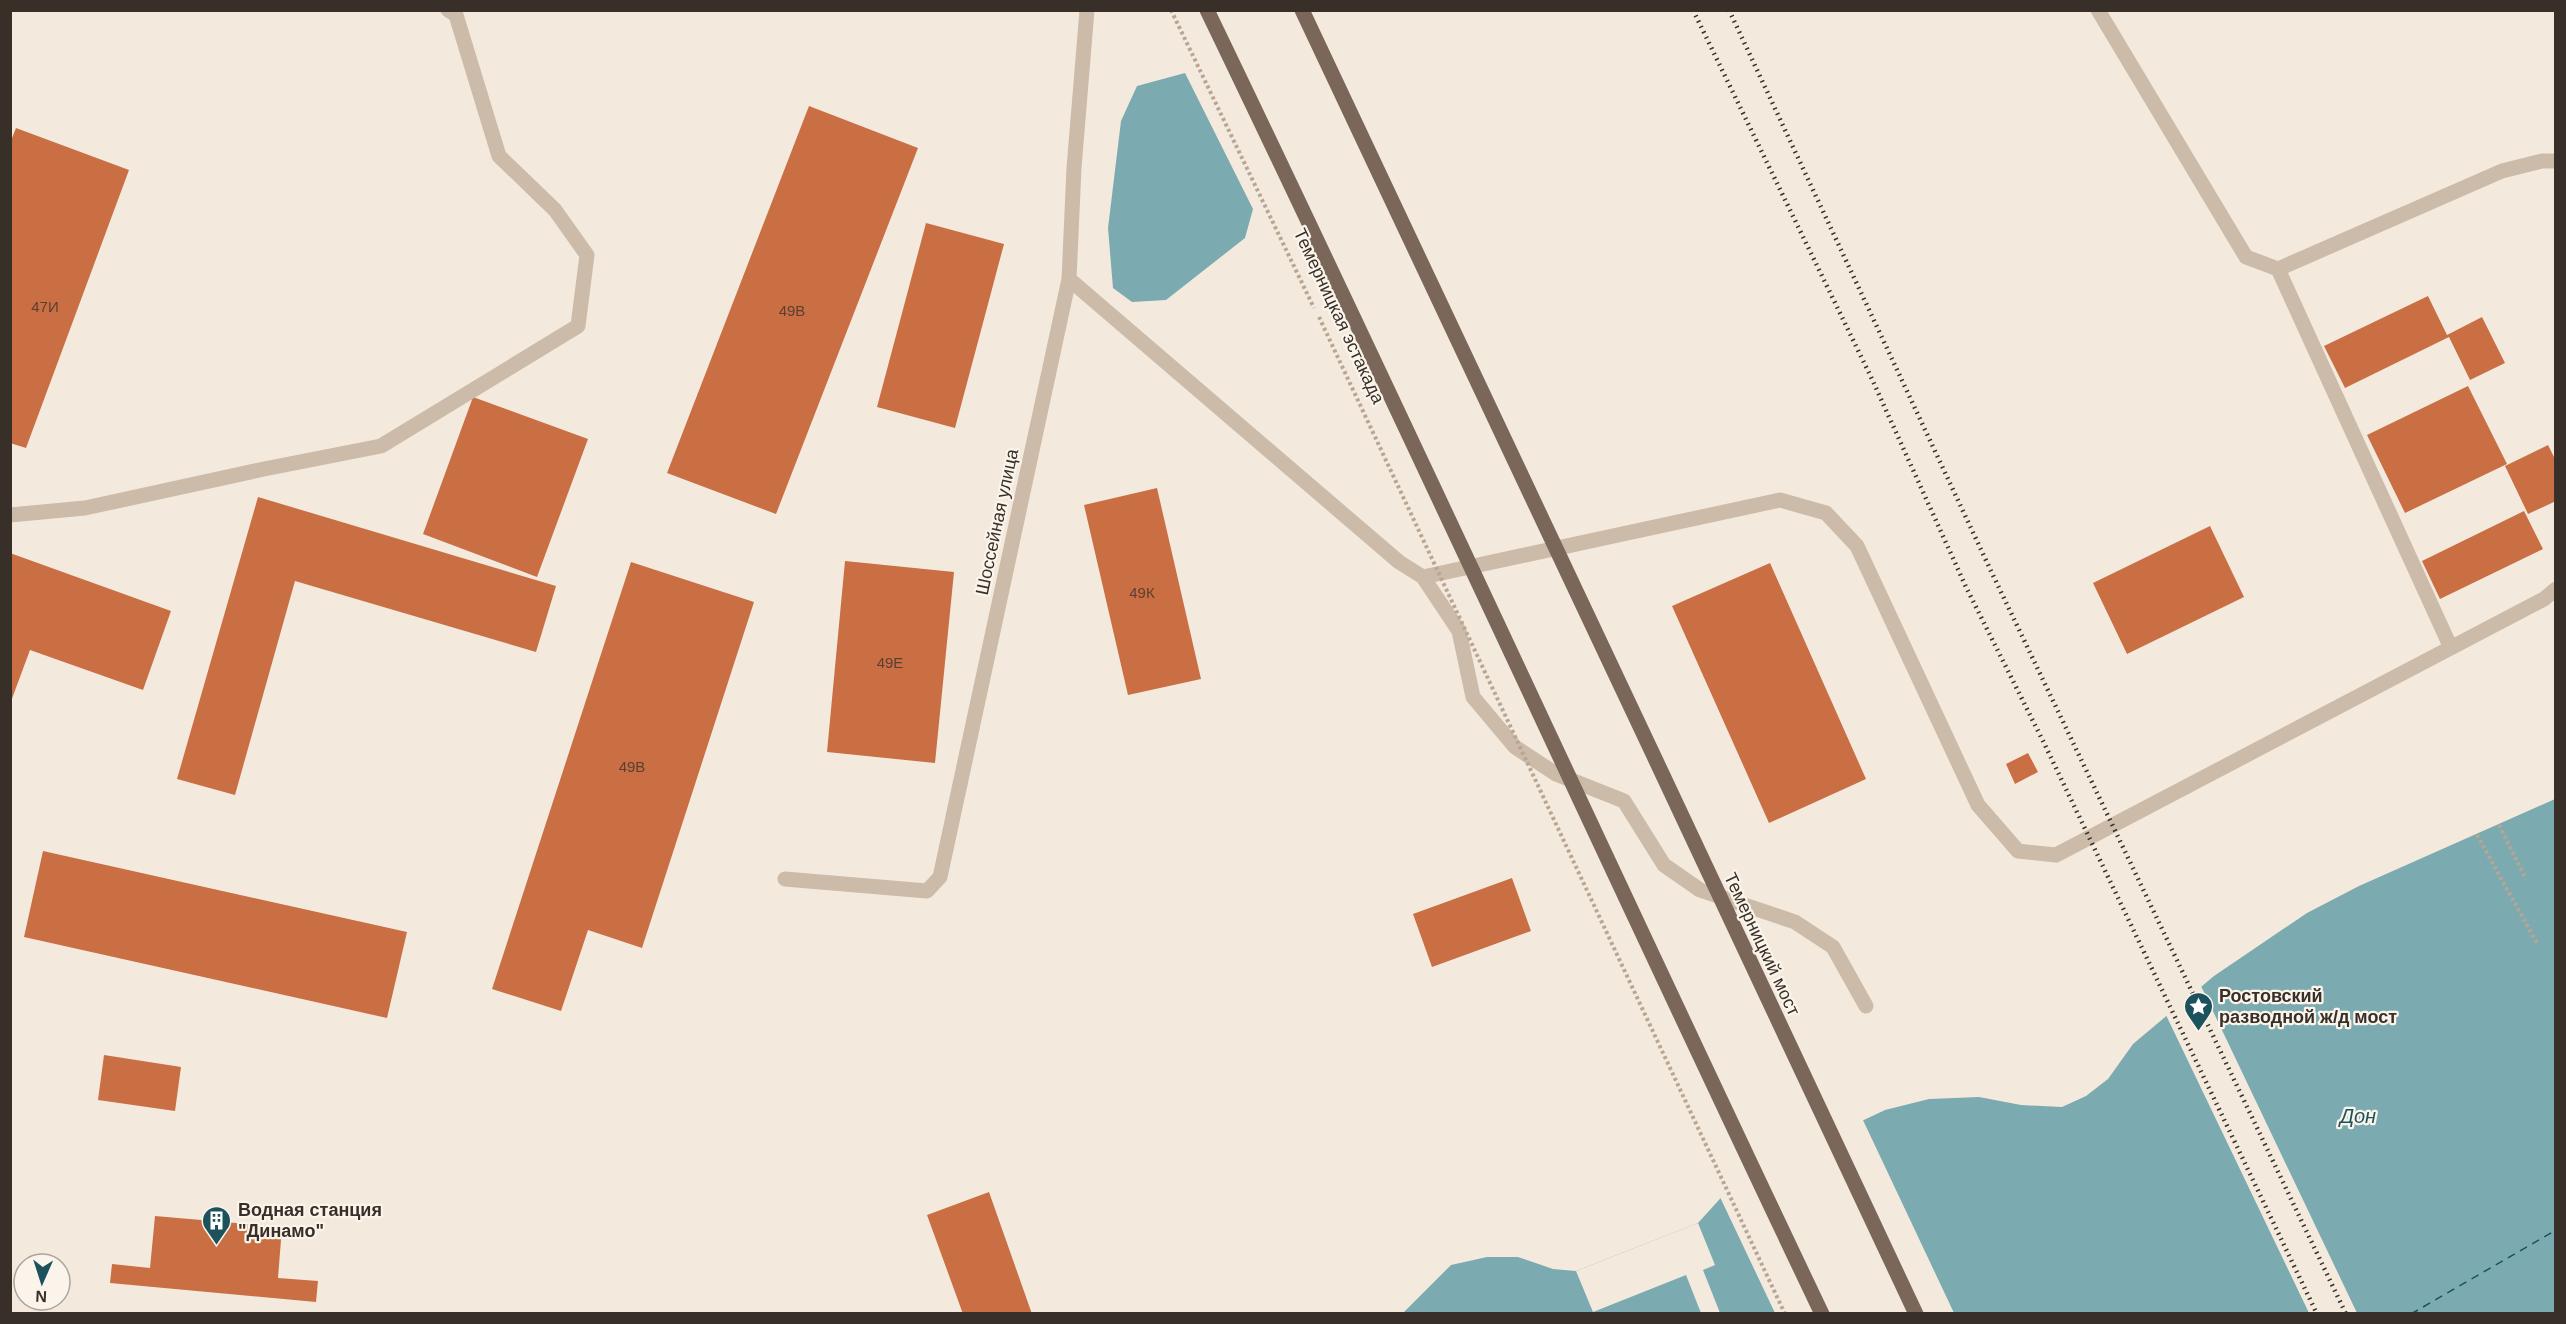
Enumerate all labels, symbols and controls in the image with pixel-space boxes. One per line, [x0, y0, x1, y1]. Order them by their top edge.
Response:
street label: Темерницкая эстакада [1290, 225, 1389, 408]
house number: 47И [31, 298, 59, 315]
house number: 49В [779, 302, 805, 319]
street label: Шоссейная улица [972, 446, 1022, 597]
house number: 49К [1129, 584, 1155, 601]
house number: 49Е [877, 654, 903, 671]
house number: 49В [619, 758, 645, 775]
street label: Темерницкий мост [1720, 869, 1804, 1019]
place label: Ростовский разводной ж/д мост [2219, 986, 2397, 1027]
place icon: Ростовский разводной ж/д мост [2182, 990, 2214, 1032]
water label: Дон [2338, 1105, 2376, 1127]
place label: Водная станция "Динамо" [238, 1200, 382, 1241]
building icon: Водная станция "Динамо" [201, 1204, 233, 1246]
north arrow [12, 1252, 72, 1312]
text: N [35, 1288, 47, 1305]

